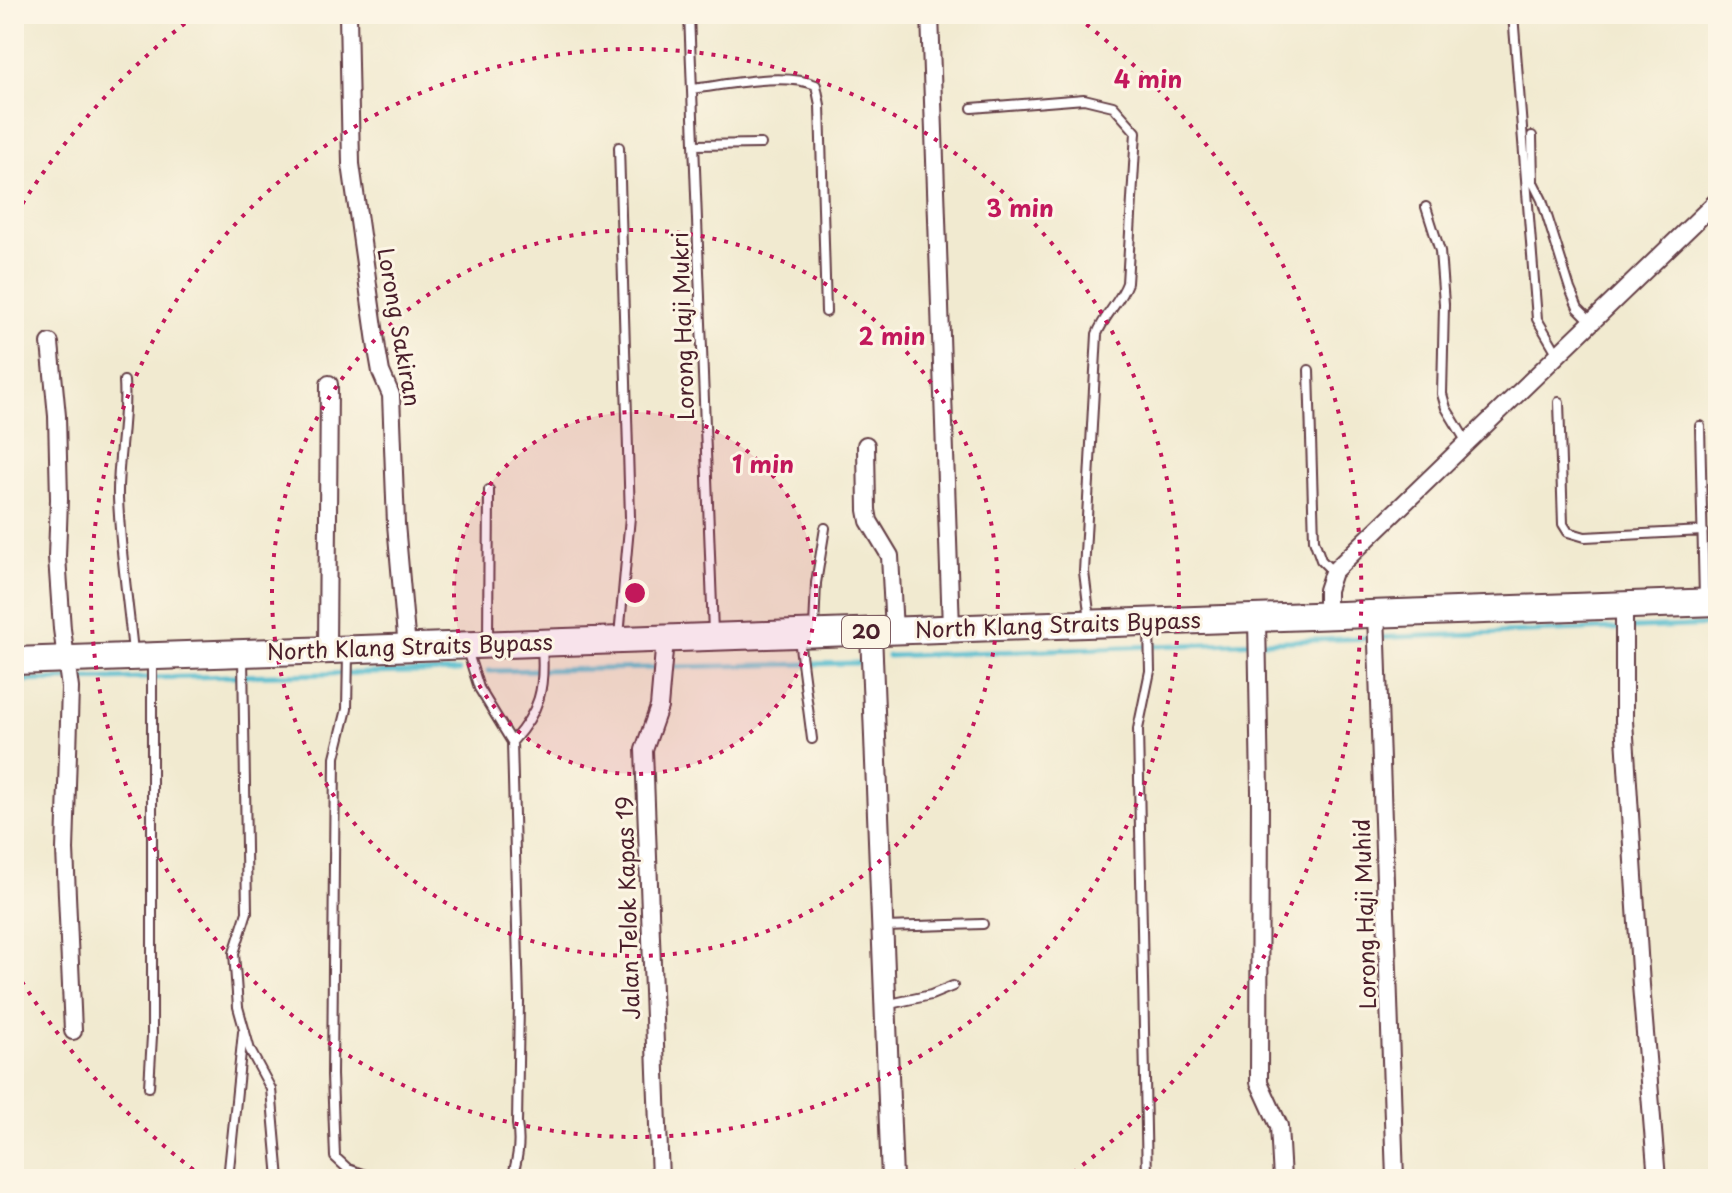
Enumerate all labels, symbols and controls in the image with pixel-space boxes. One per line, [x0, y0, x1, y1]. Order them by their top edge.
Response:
text: 4 min [1114, 60, 1182, 96]
text: 3 min [986, 189, 1054, 225]
street label: Lorong Haji Mukri [662, 231, 701, 421]
street label: Lorong Sakiran [370, 245, 431, 409]
text: 2 min [858, 317, 926, 353]
text: 1 min [732, 445, 794, 481]
centre of rings [621, 579, 649, 607]
street label: North Klang Straits Bypass [914, 602, 1201, 645]
road number: 20 [842, 616, 890, 648]
street label: North Klang Straits Bypass [266, 624, 553, 667]
street label: Jalan Telok Kapas 19 [606, 796, 647, 1021]
street label: Lorong Haji Muhid [1344, 818, 1383, 1010]

